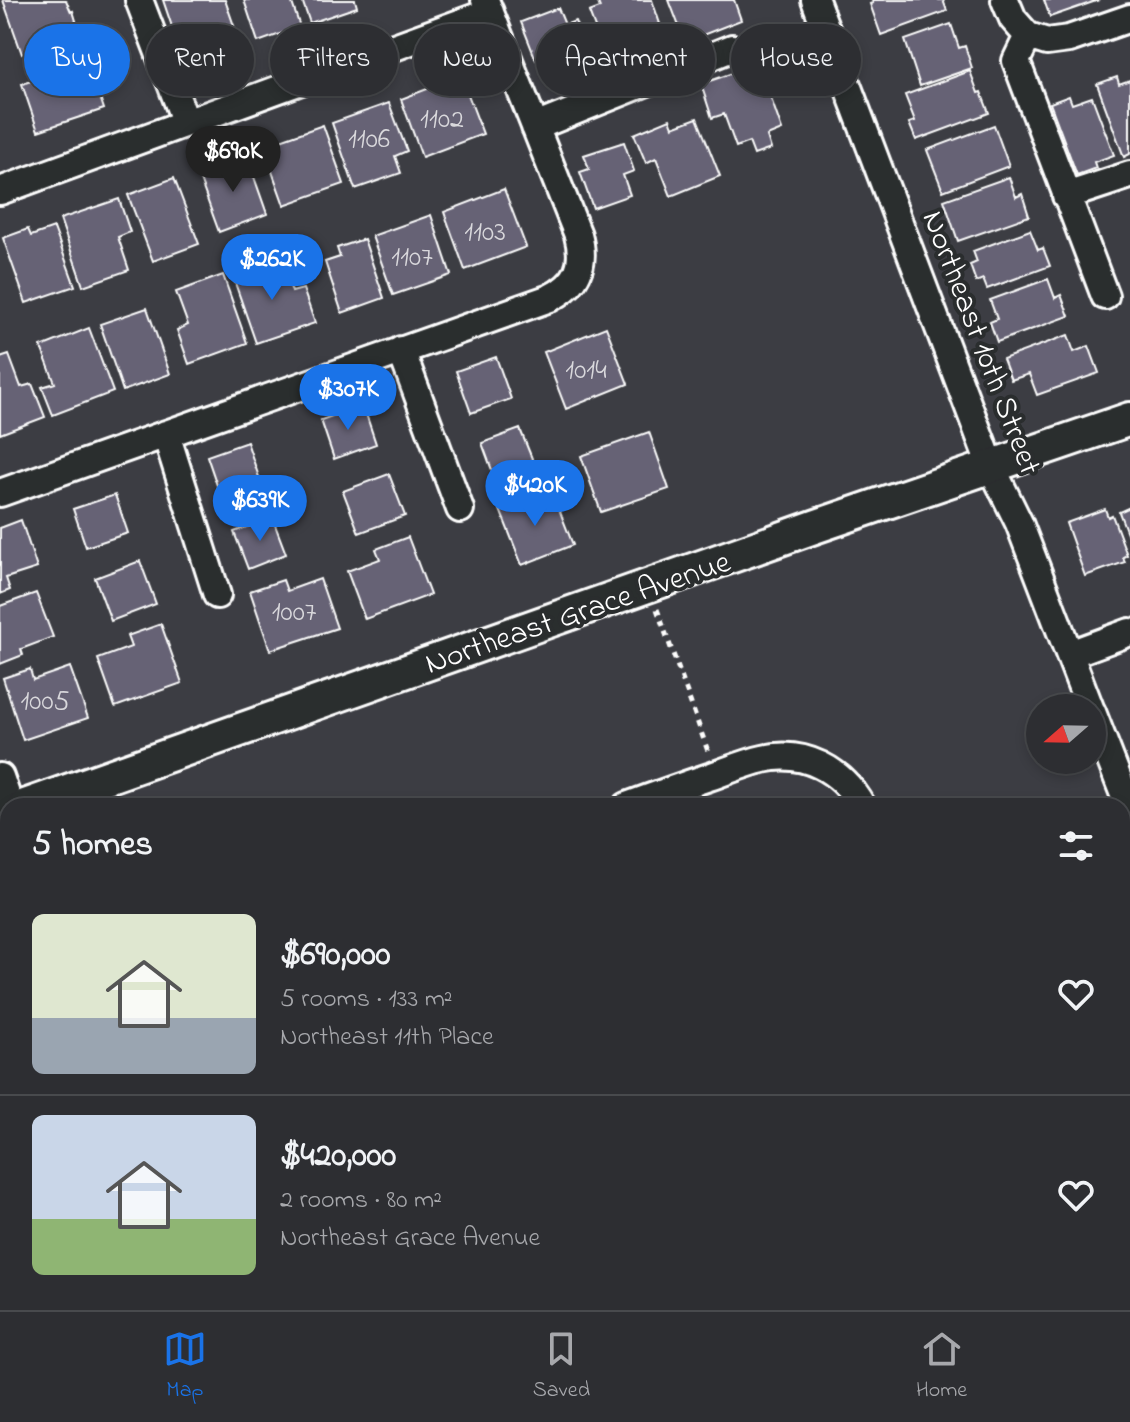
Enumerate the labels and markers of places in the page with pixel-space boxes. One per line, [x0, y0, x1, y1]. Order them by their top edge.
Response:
pin: $690K [177, 126, 289, 194]
pin: $262K [216, 234, 328, 302]
pin: $307K [292, 364, 404, 432]
pin: $420K [479, 460, 591, 528]
pin: $639K [204, 475, 316, 543]

